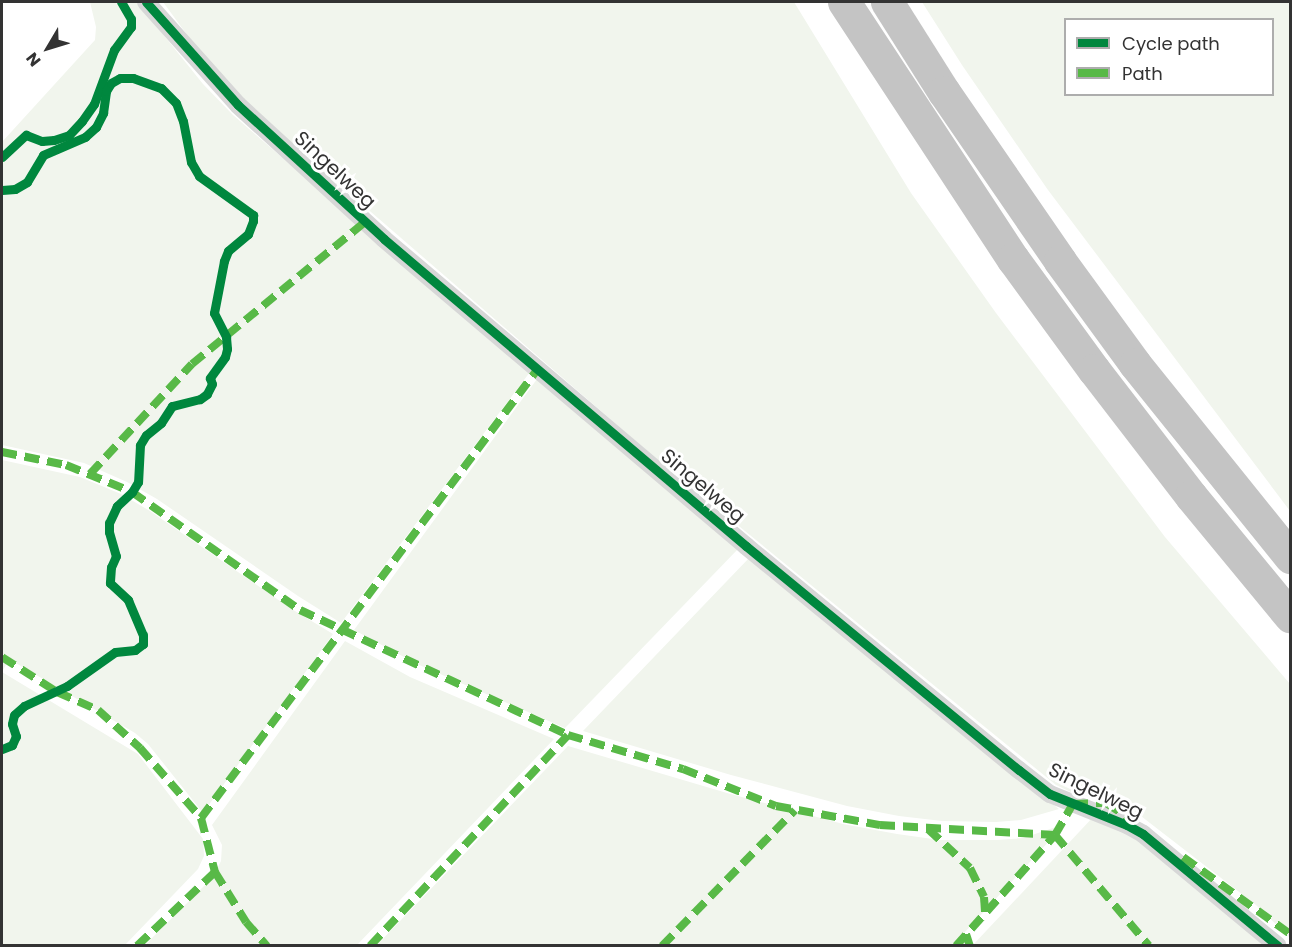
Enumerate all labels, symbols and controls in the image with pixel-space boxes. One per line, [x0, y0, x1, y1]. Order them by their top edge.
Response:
north arrow [18, 18, 78, 78]
legend [1064, 18, 1274, 96]
text: Cycle path [1122, 31, 1220, 56]
text: N [21, 48, 46, 71]
text: Path [1122, 61, 1163, 86]
street label: Singelweg [289, 126, 381, 214]
street label: Singelweg [656, 444, 750, 528]
street label: Singelweg [1045, 758, 1147, 824]

